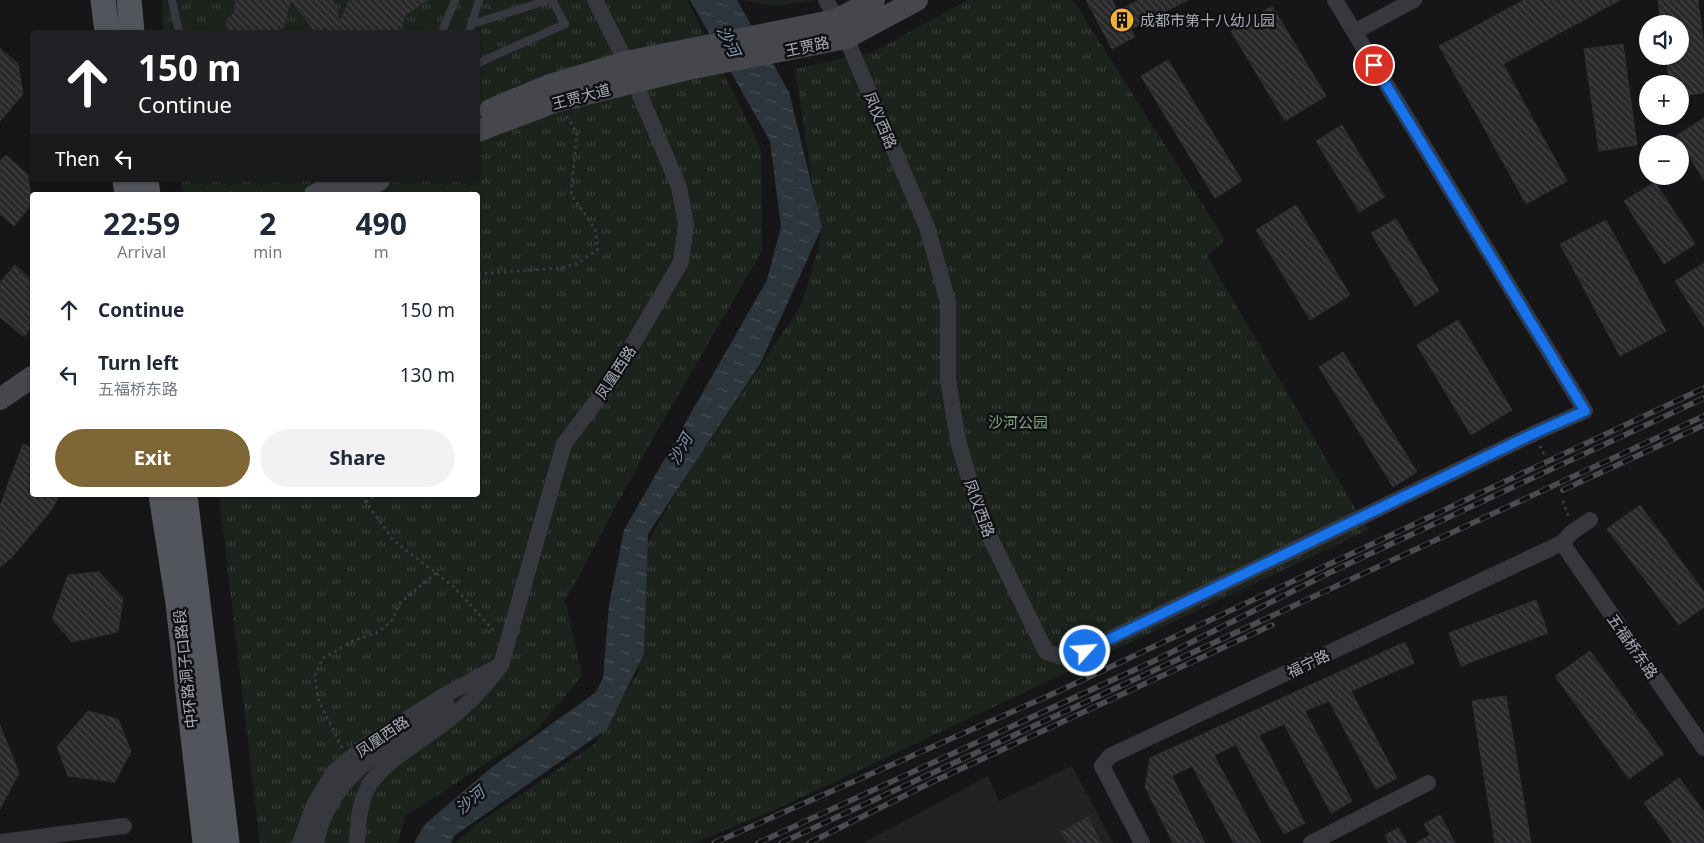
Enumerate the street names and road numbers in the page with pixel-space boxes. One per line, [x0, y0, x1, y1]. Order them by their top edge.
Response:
street label: 王贾路 [783, 32, 831, 60]
street label: 王贾大道 [549, 79, 613, 113]
street label: 凤仪西路 [860, 88, 902, 152]
street label: 凤凰西路 [590, 341, 640, 403]
street label: 凤仪西路 [960, 476, 1000, 540]
street label: 中环路洞子口路段 [169, 608, 201, 730]
street label: 五福桥东路 [1603, 610, 1663, 682]
street label: 福宁路 [1283, 644, 1333, 682]
street label: 凤凰西路 [352, 711, 412, 761]

